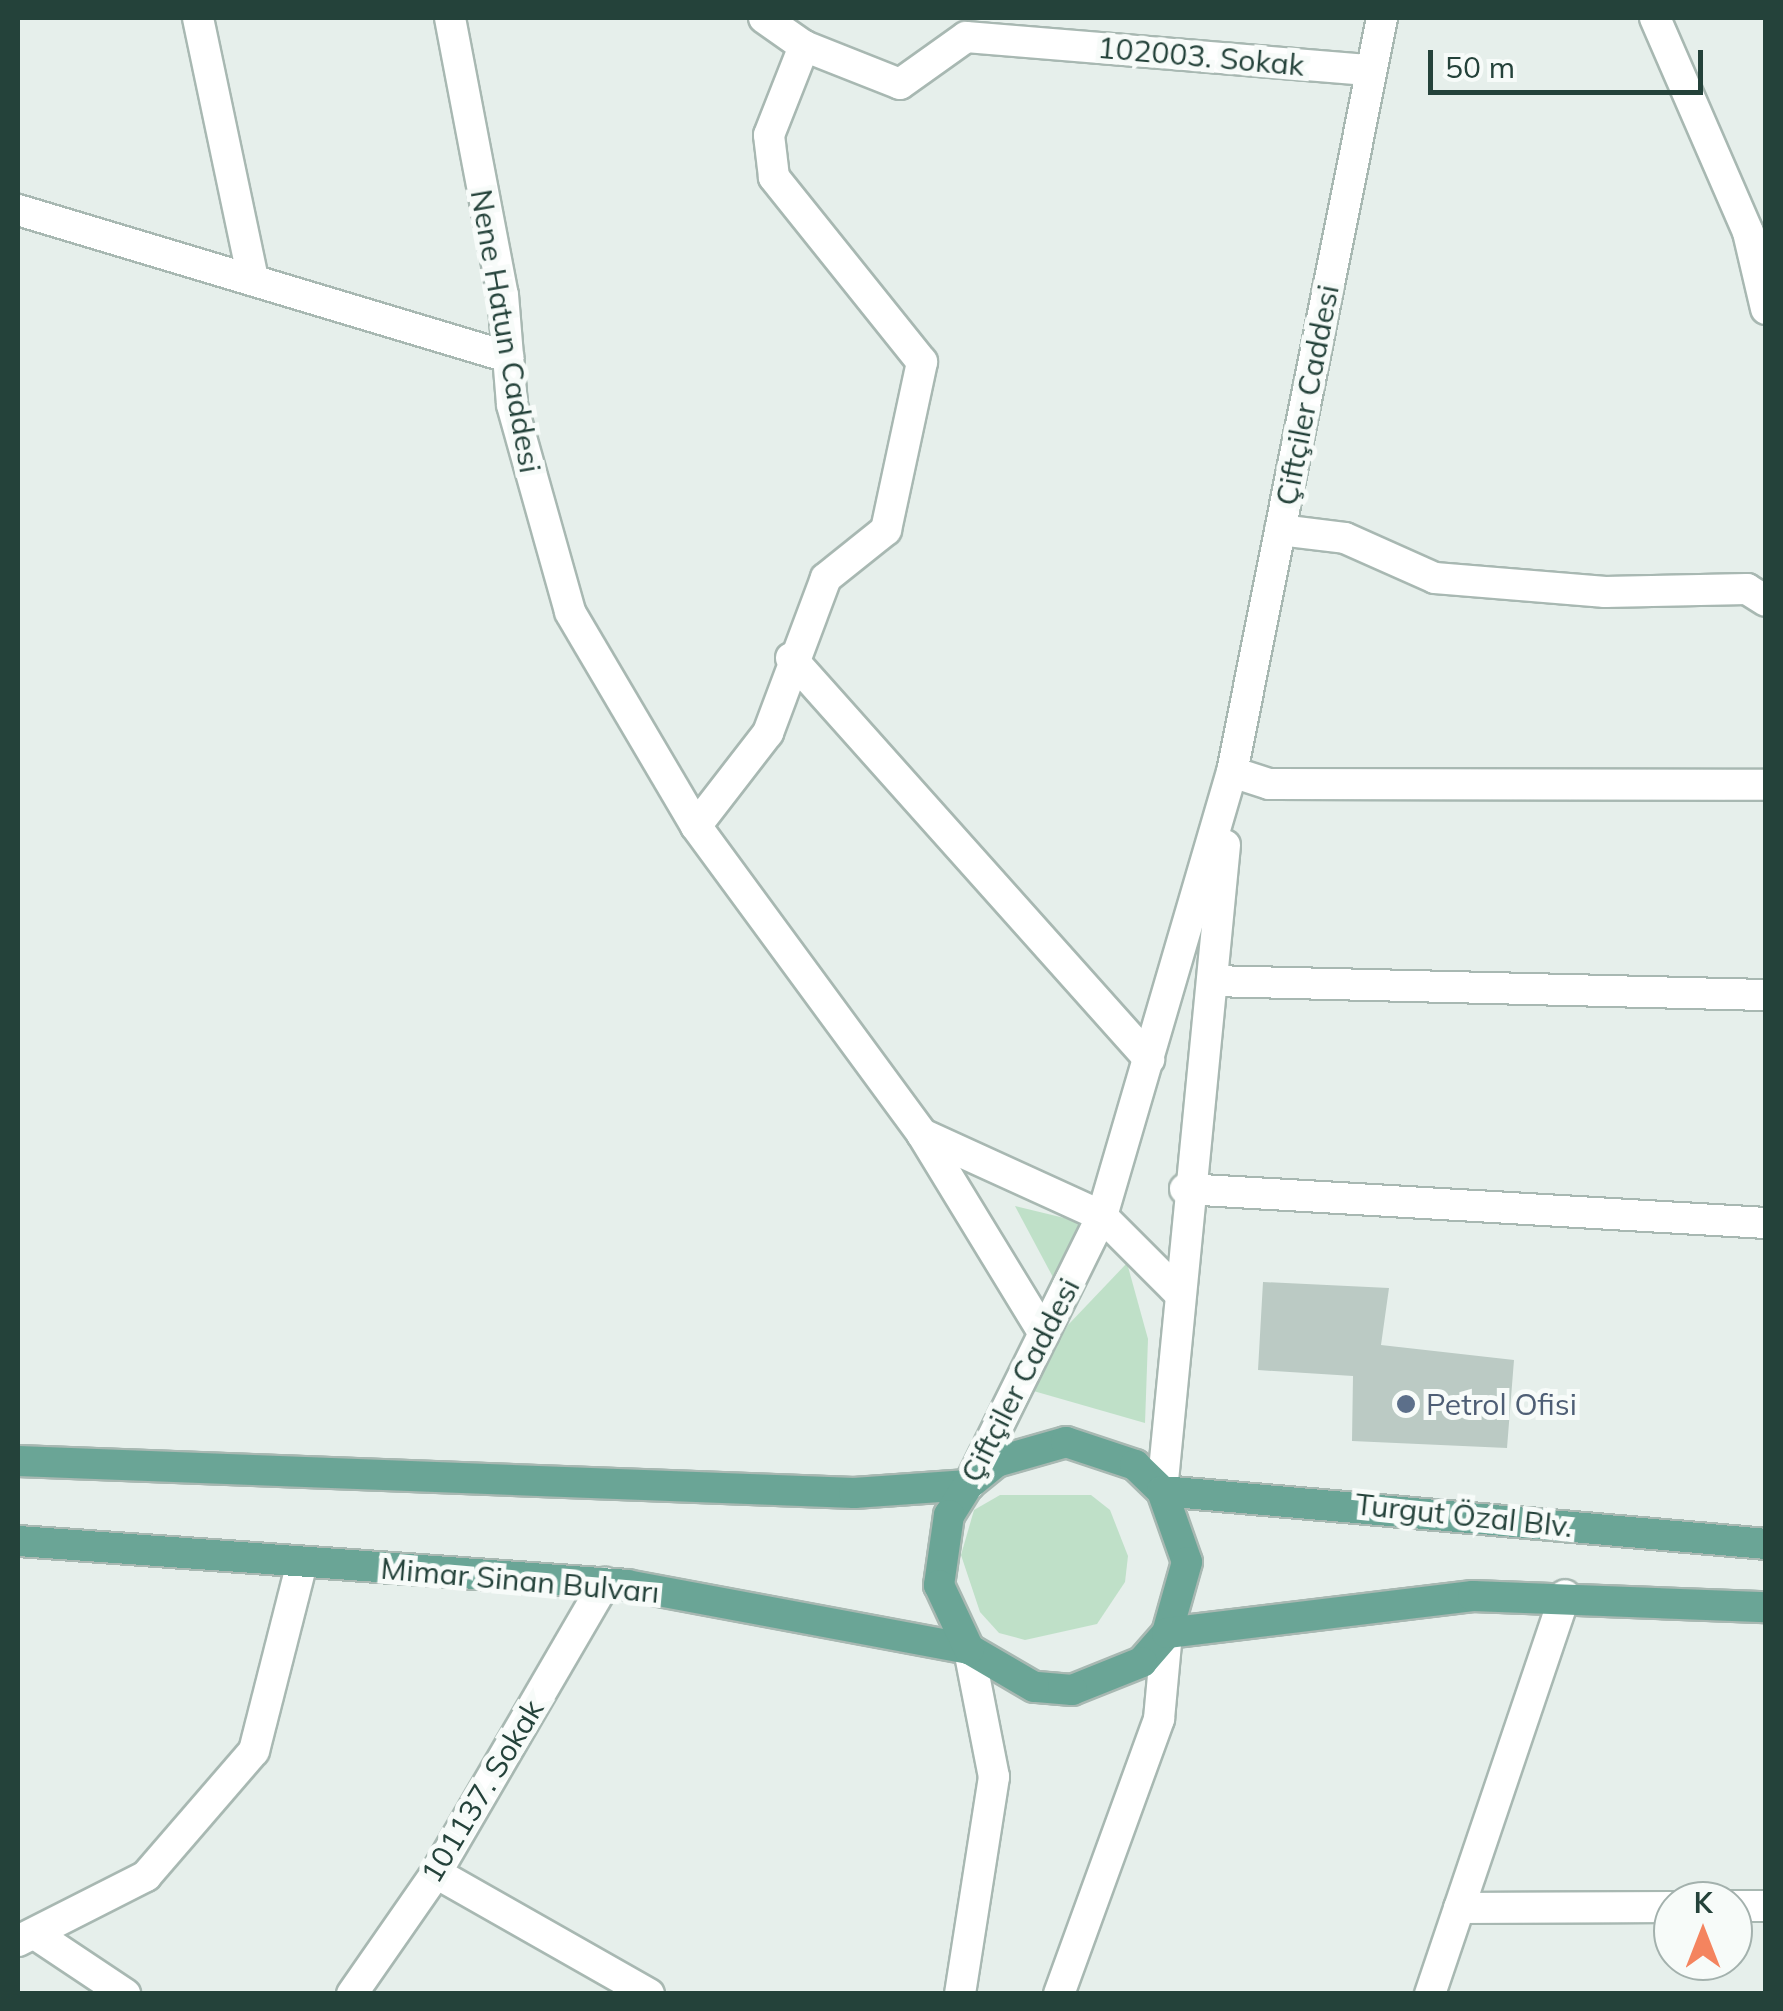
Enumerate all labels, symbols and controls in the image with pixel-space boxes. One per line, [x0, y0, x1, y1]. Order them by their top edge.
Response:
street label: 102003. Sokak [1096, 29, 1306, 83]
scale bar [1433, 30, 1708, 92]
text: 50 m [1445, 48, 1515, 86]
street label: Nene Hatun Caddesi [463, 187, 549, 475]
street label: Çiftçiler Caddesi [1268, 282, 1346, 508]
street label: Çiftçiler Caddesi [953, 1272, 1087, 1488]
place label: Petrol Ofisi [1426, 1386, 1577, 1422]
marker: Petrol Ofisi [1395, 1393, 1417, 1415]
street label: Turgut Özal Blv. [1354, 1486, 1574, 1544]
street label: Mimar Sinan Bulvarı [379, 1550, 661, 1610]
street label: 101137. Sokak [413, 1693, 551, 1889]
north arrow [1653, 1881, 1753, 1981]
text: K [1694, 1885, 1712, 1920]

